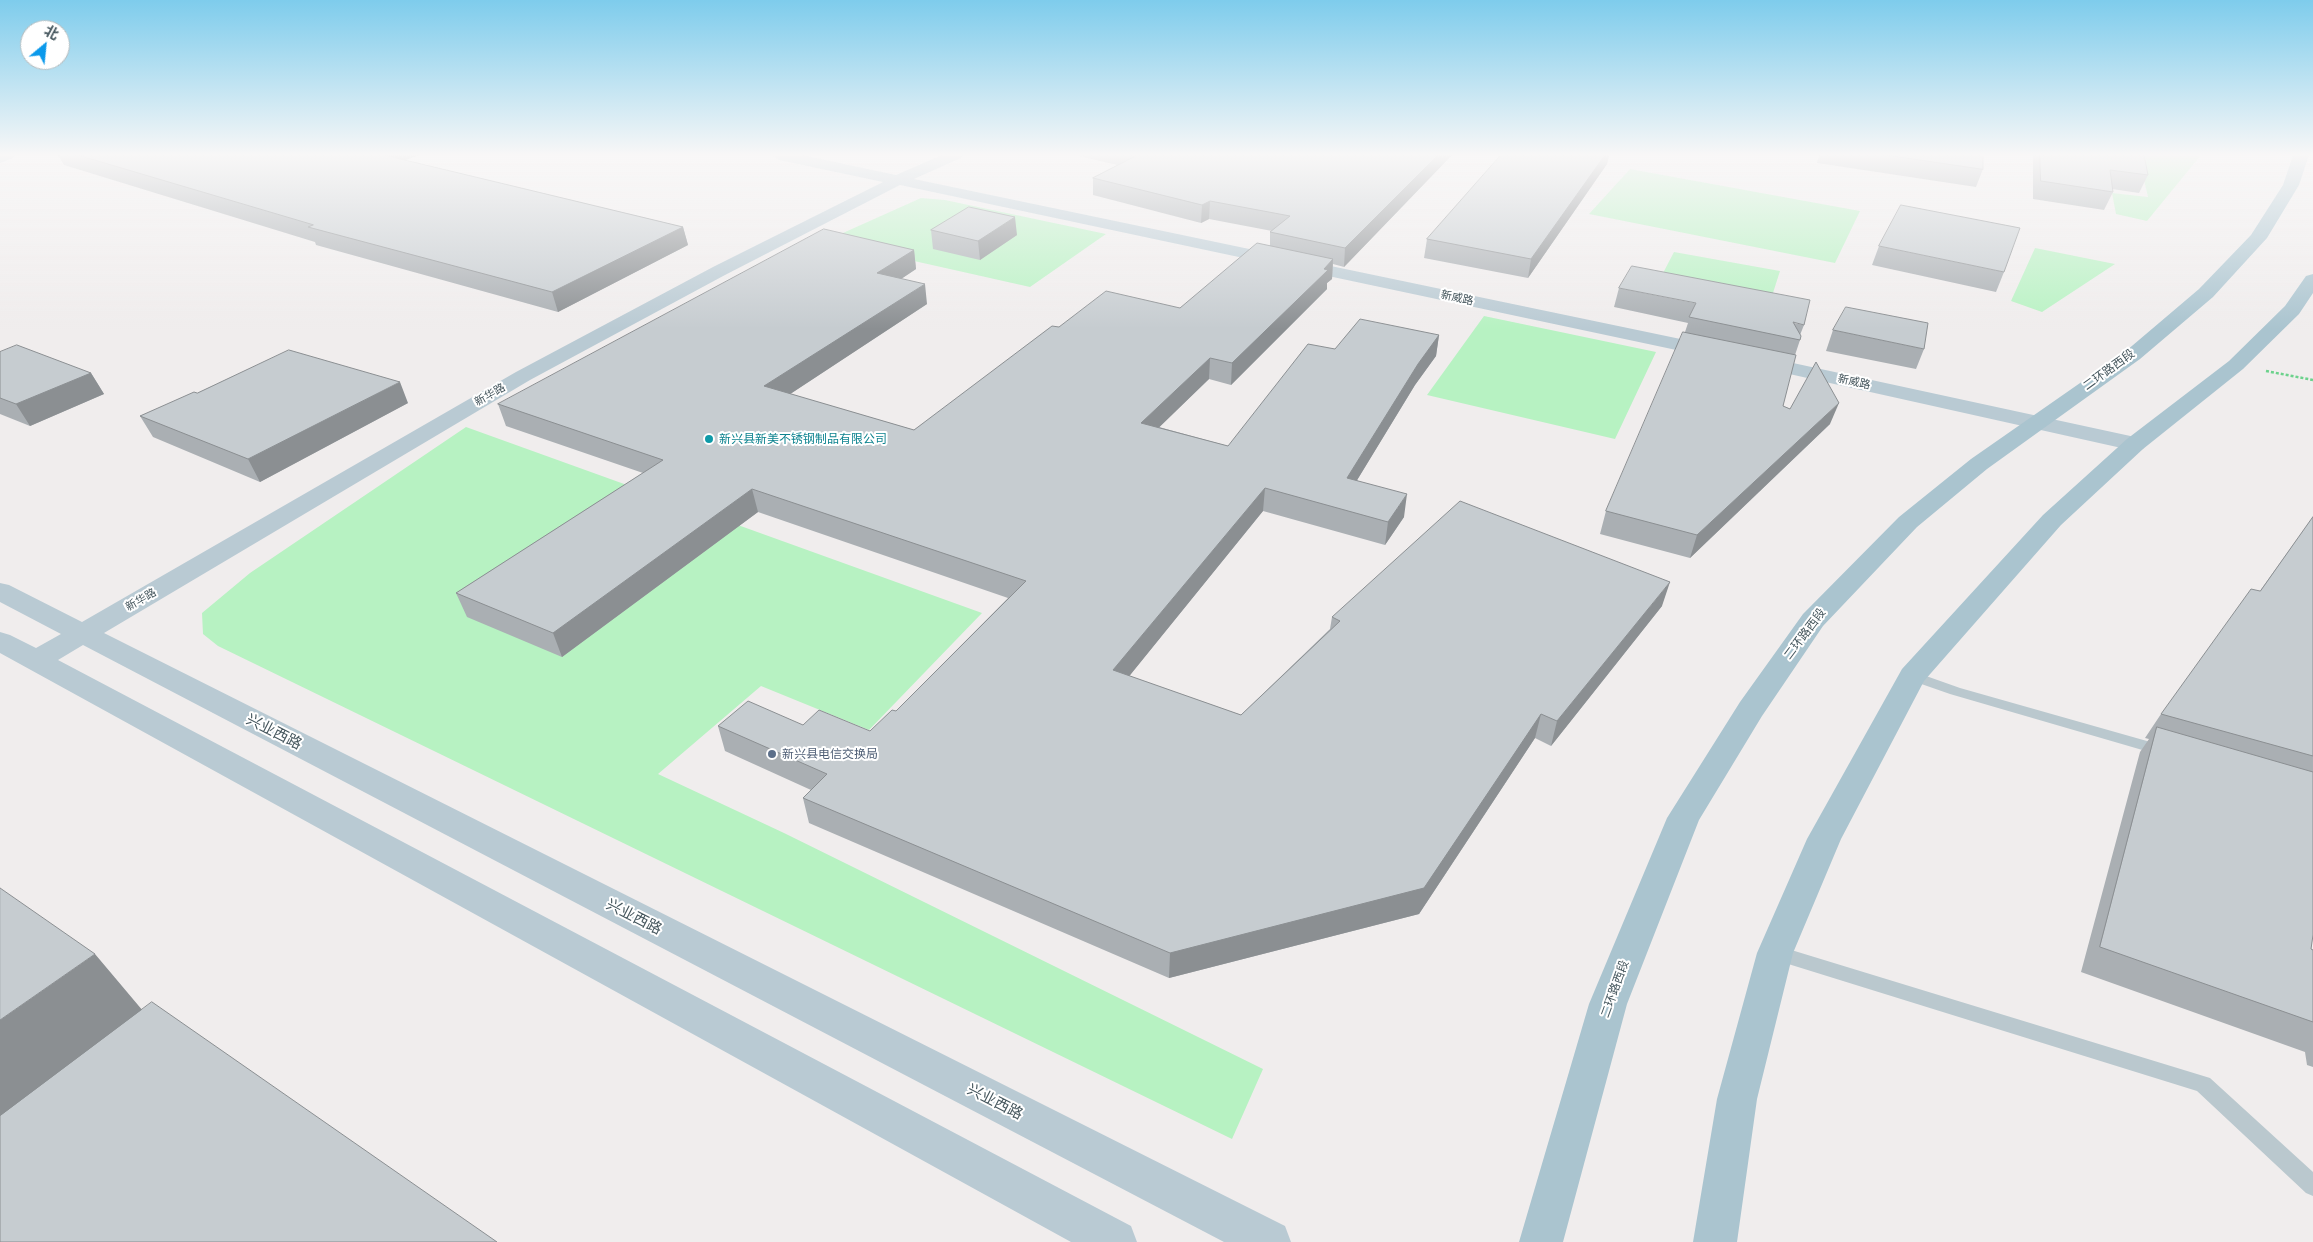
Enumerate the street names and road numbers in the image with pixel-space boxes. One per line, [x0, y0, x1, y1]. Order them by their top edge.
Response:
street label: 新威路 [1439, 288, 1475, 308]
street label: 二环路西段 [2080, 347, 2138, 393]
street label: 新威路 [1836, 372, 1872, 392]
street label: 新华路 [472, 381, 508, 409]
street label: 新华路 [123, 586, 159, 614]
street label: 二环路西段 [1781, 606, 1829, 662]
street label: 兴业西路 [243, 710, 305, 754]
street label: 兴业西路 [603, 895, 665, 939]
street label: 二环路西段 [1598, 958, 1632, 1020]
street label: 兴业西路 [964, 1080, 1026, 1124]

